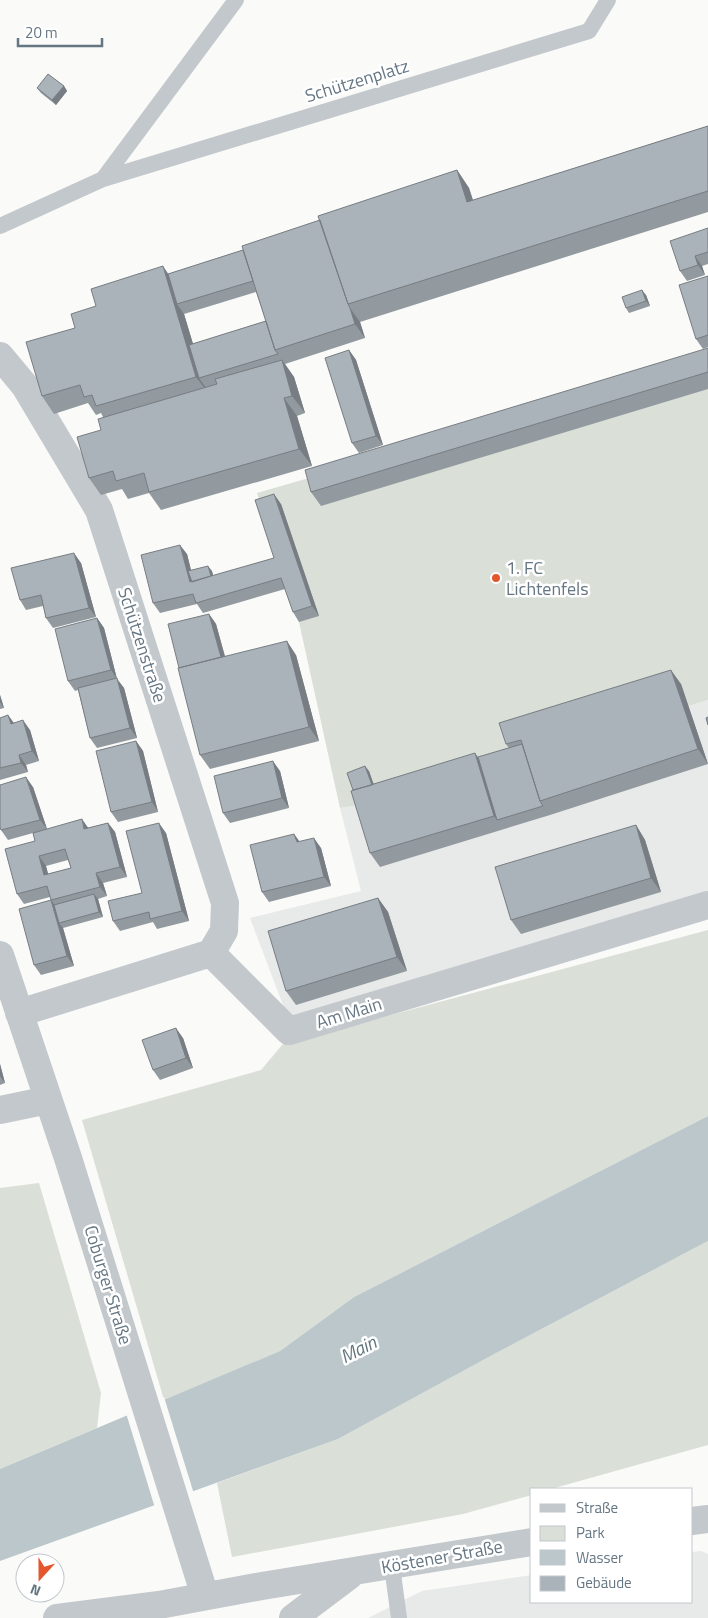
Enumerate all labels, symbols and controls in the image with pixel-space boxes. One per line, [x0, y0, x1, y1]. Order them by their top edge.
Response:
scale bar [18, 15, 101, 47]
text: 20 m [25, 21, 58, 44]
street label: Schützenplatz [302, 52, 412, 109]
place label: 1. FC Lichtenfels [506, 554, 589, 602]
marker: 1. FC Lichtenfels [490, 572, 502, 584]
street label: Schützenstraße [111, 584, 174, 706]
street label: Am Main [313, 990, 385, 1035]
street label: Coburger Straße [78, 1222, 139, 1348]
water label: Main [334, 1327, 382, 1370]
legend [530, 1488, 693, 1603]
text: Straße [576, 1496, 618, 1519]
text: Park [576, 1521, 605, 1544]
street label: Köstener Straße [379, 1533, 505, 1580]
text: Wasser [576, 1546, 623, 1569]
north arrow [15, 1553, 65, 1603]
text: Gebäude [576, 1571, 632, 1594]
text: N [27, 1579, 43, 1602]

